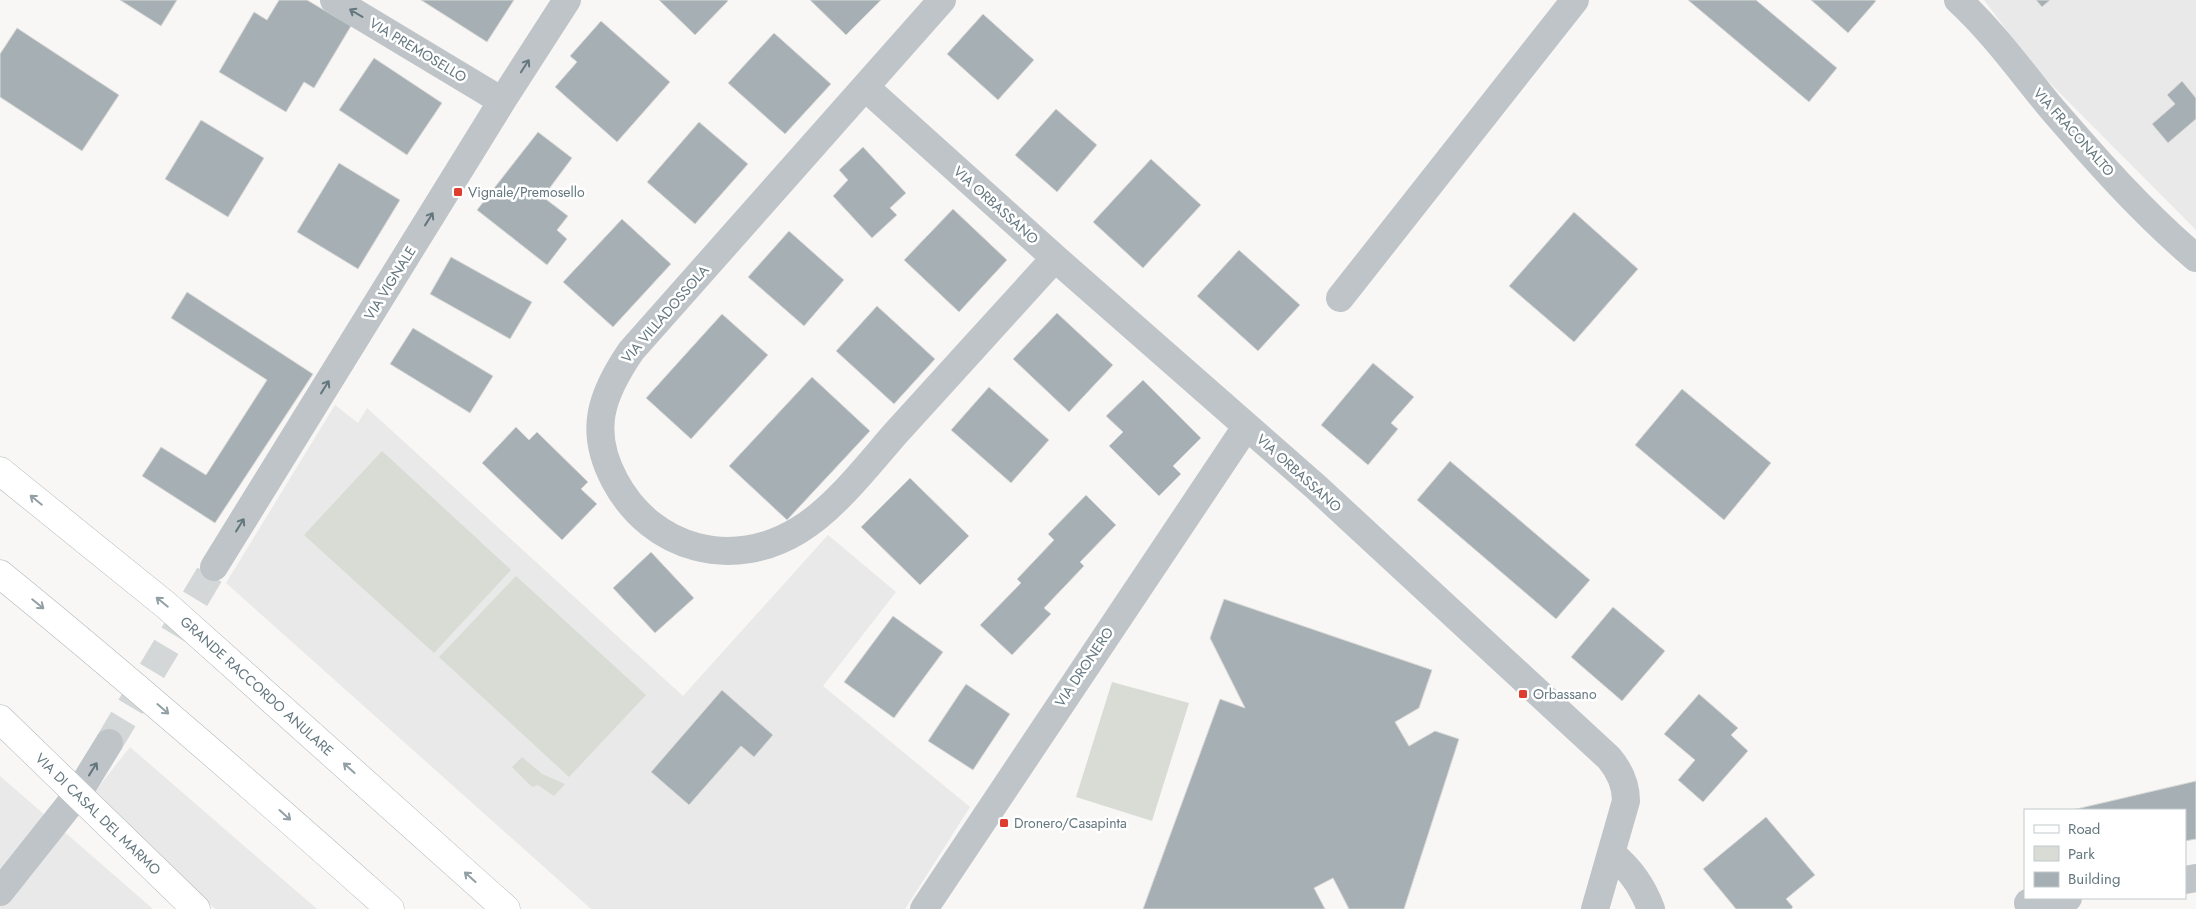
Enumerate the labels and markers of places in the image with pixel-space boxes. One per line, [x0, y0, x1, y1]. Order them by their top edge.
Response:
place label: Vignale/Premosello [468, 182, 585, 202]
marker: Vignale/Premosello [452, 186, 464, 198]
place label: Orbassano [1533, 684, 1597, 704]
marker: Orbassano [1517, 688, 1529, 700]
place label: Dronero/Casapinta [1014, 813, 1127, 833]
marker: Dronero/Casapinta [998, 817, 1010, 829]

